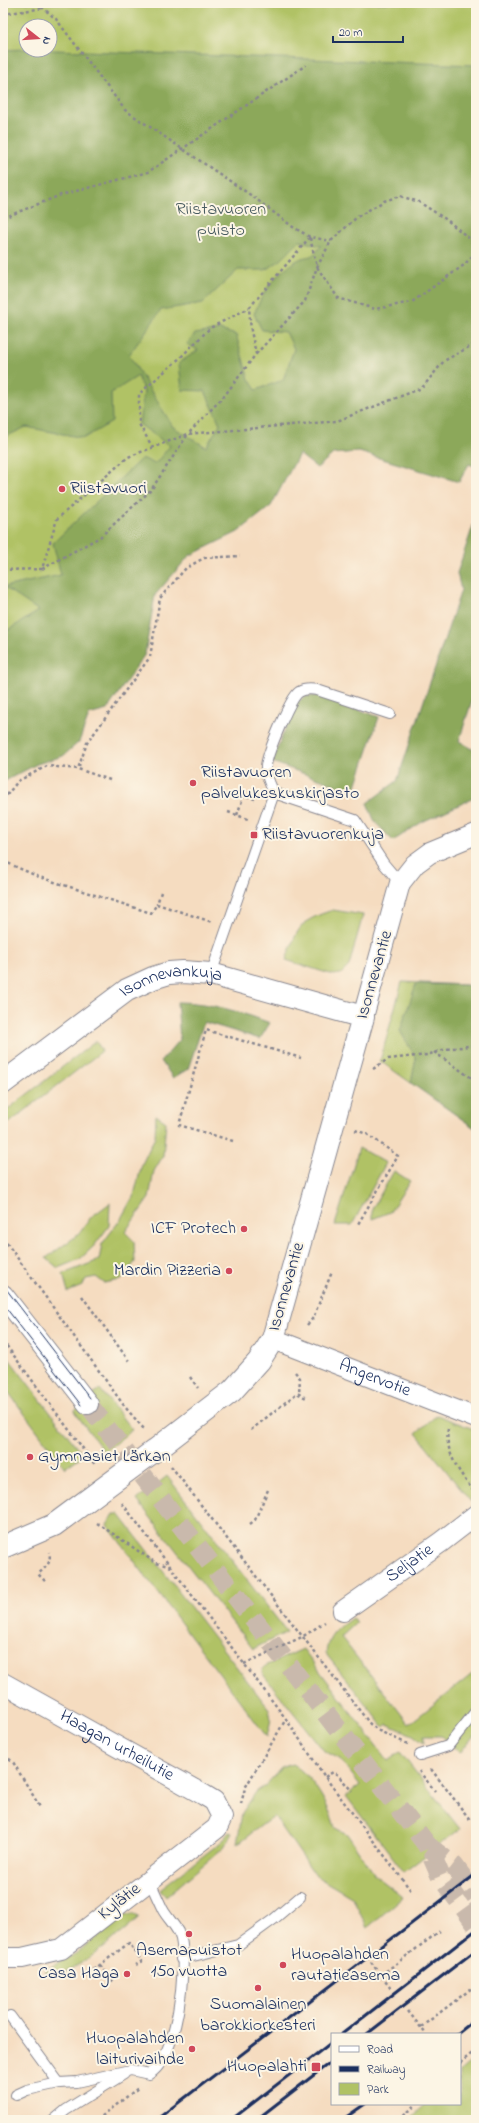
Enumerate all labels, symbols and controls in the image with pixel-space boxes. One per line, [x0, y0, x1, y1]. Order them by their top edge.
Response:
north arrow [18, 18, 58, 58]
scale bar [333, 18, 403, 44]
text: 20 m [339, 24, 362, 42]
text: N [38, 35, 55, 47]
park label: Riistavuoren puisto [176, 197, 266, 244]
place label: Riistavuori [70, 476, 147, 502]
marker: Riistavuori [57, 484, 67, 494]
place label: Riistavuoren palvelukeskuskirjasto [201, 760, 359, 807]
marker: Riistavuoren palvelukeskuskirjasto [188, 778, 198, 788]
place label: Riistavuorenkuja [262, 822, 384, 848]
marker: Riistavuorenkuja [249, 830, 259, 840]
street label: Isonnevantie [350, 927, 400, 1023]
street label: Isonnevankuja [114, 959, 225, 1004]
place label: ICF Protech [151, 1216, 236, 1242]
marker: ICF Protech [239, 1224, 249, 1234]
street label: Isonnevantie [262, 1239, 312, 1335]
place label: Mardin Pizzeria [114, 1258, 221, 1284]
marker: Mardin Pizzeria [224, 1266, 234, 1276]
street label: Angervotie [335, 1353, 415, 1405]
place label: Gymnasiet Lärkan [38, 1444, 171, 1470]
marker: Gymnasiet Lärkan [25, 1452, 35, 1462]
street label: Seljatie [381, 1537, 440, 1590]
street label: Haagan urheilutie [55, 1704, 179, 1789]
street label: Kylätie [93, 1876, 148, 1927]
marker: Asemapuistot 150 vuotta [184, 1929, 194, 1939]
place label: Asemapuistot 150 vuotta [136, 1938, 242, 1985]
place label: Huopalahden rautatieasema [291, 1942, 400, 1989]
marker: Huopalahden rautatieasema [278, 1960, 288, 1970]
place label: Casa Haga [38, 1961, 119, 1988]
marker: Casa Haga [122, 1969, 132, 1979]
marker: Suomalainen barokkiorkesteri [253, 1983, 263, 1993]
place label: Suomalainen barokkiorkesteri [200, 1992, 316, 2039]
place label: Huopalahden laiturivaihde [86, 2026, 185, 2073]
legend [331, 2033, 461, 2105]
text: Road [367, 2041, 393, 2059]
marker: Huopalahden laiturivaihde [187, 2044, 197, 2054]
place label: Huopalahti [227, 2054, 307, 2080]
marker: Huopalahti [310, 2061, 322, 2073]
text: Railway [367, 2061, 406, 2080]
text: Park [367, 2081, 389, 2099]

